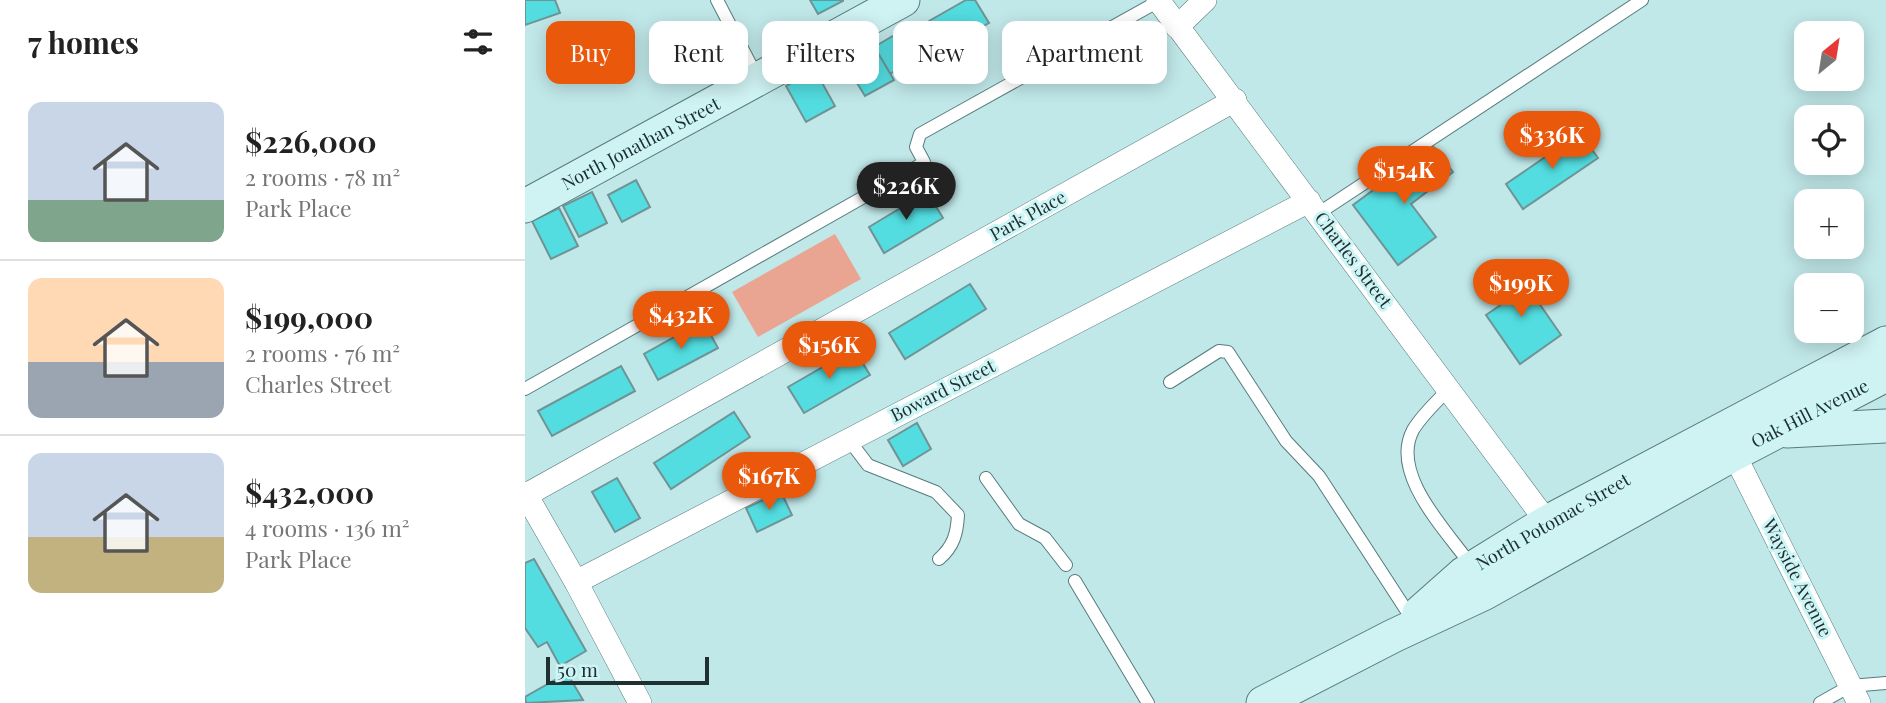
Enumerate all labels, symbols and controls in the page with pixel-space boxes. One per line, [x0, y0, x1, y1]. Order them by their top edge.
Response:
chip: Buy [546, 21, 635, 84]
chip: Rent [649, 21, 748, 84]
chip: Filters [762, 21, 879, 84]
chip: New [893, 21, 988, 84]
chip: Apartment [1002, 21, 1167, 84]
north arrow [1794, 21, 1864, 91]
map controls [1794, 21, 1864, 343]
text: 7 homes [28, 22, 139, 62]
icon: filters [459, 23, 497, 61]
street label: North Jonathan Street [557, 91, 725, 195]
button: locate [1794, 105, 1864, 175]
pin: $336K [1503, 111, 1601, 171]
text: $336K [1520, 118, 1584, 149]
text: $226,000 [245, 121, 377, 161]
icon: home [84, 130, 168, 214]
pin: $154K [1355, 146, 1453, 206]
text: $154K [1374, 153, 1434, 184]
text: 2 rooms · 78 m² [245, 161, 400, 192]
pin: $226K [857, 162, 955, 222]
text: $226K [873, 169, 939, 200]
street label: Park Place [985, 184, 1070, 246]
button: + [1794, 189, 1864, 259]
text: Park Place [245, 192, 352, 223]
street label: Charles Street [1310, 206, 1398, 313]
pin: $199K [1472, 260, 1570, 319]
text: $199K [1489, 266, 1553, 297]
button: − [1794, 273, 1864, 343]
pin: $432K [632, 292, 730, 351]
text: $199,000 [245, 297, 373, 337]
text: $432K [649, 298, 713, 329]
icon: home [84, 306, 168, 390]
pin: $156K [780, 322, 878, 381]
text: $156K [798, 328, 860, 359]
text: 2 rooms · 76 m² [245, 337, 400, 368]
street label: Boward Street [886, 353, 1000, 427]
text: Charles Street [245, 368, 391, 399]
street label: Oak Hill Avenue [1747, 373, 1872, 453]
pin: $167K [720, 452, 818, 512]
text: $167K [738, 459, 800, 490]
street label: North Potomac Street [1471, 467, 1635, 575]
text: $432,000 [245, 472, 374, 512]
icon: home [84, 481, 168, 565]
text: 4 rooms · 136 m² [245, 512, 410, 543]
street label: Wayside Avenue [1757, 514, 1838, 641]
text: Park Place [245, 543, 352, 574]
scale bar [546, 654, 709, 686]
text: 50 m [557, 656, 598, 682]

